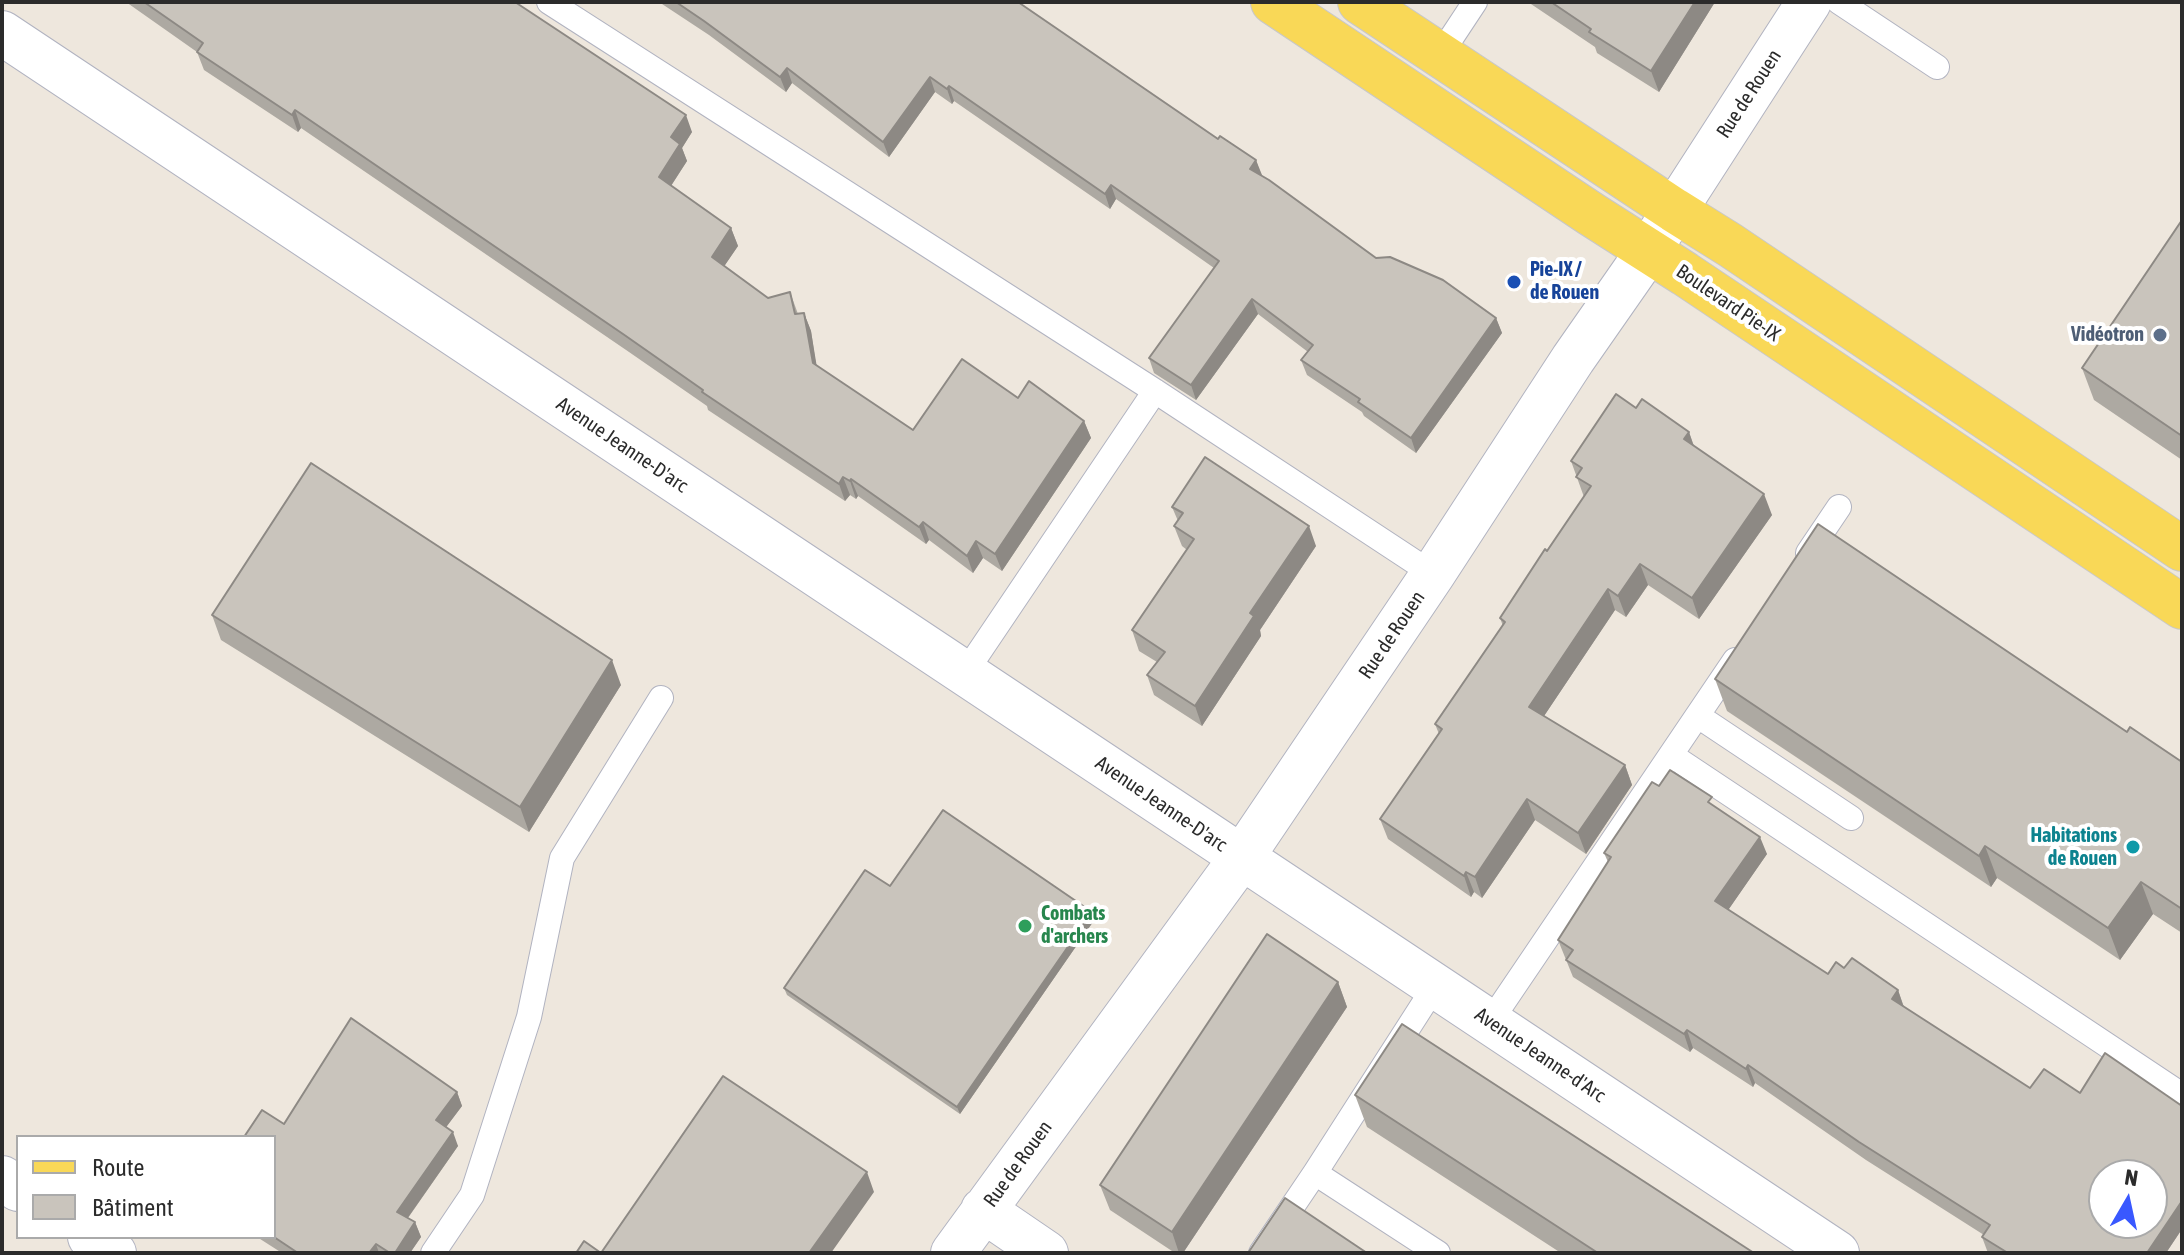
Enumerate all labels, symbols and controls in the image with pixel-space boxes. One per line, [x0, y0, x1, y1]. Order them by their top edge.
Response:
street label: Rue de Rouen [1712, 45, 1786, 143]
place label: Pie-IX / de Rouen [1530, 258, 1599, 305]
street label: Boulevard Pie-IX [1671, 259, 1785, 347]
marker: Pie-IX / de Rouen [1505, 273, 1523, 291]
place label: Vidéotron [2071, 323, 2144, 347]
marker: Vidéotron [2151, 326, 2169, 344]
street label: Avenue Jeanne-D'arc [552, 392, 692, 498]
street label: Rue de Rouen [1354, 587, 1430, 683]
street label: Avenue Jeanne-D'arc [1091, 751, 1231, 857]
place label: Habitations de Rouen [2030, 824, 2117, 871]
marker: Habitations de Rouen [2124, 838, 2142, 856]
place label: Combats d'archers [1041, 902, 1108, 949]
marker: Combats d'archers [1016, 917, 1034, 935]
street label: Avenue Jeanne-d'Arc [1470, 1002, 1610, 1108]
street label: Rue de Rouen [979, 1116, 1057, 1212]
legend [16, 1135, 276, 1239]
text: Route [92, 1154, 144, 1181]
north arrow [2088, 1159, 2168, 1239]
text: N [2123, 1163, 2140, 1191]
text: Bâtiment [92, 1194, 174, 1221]

